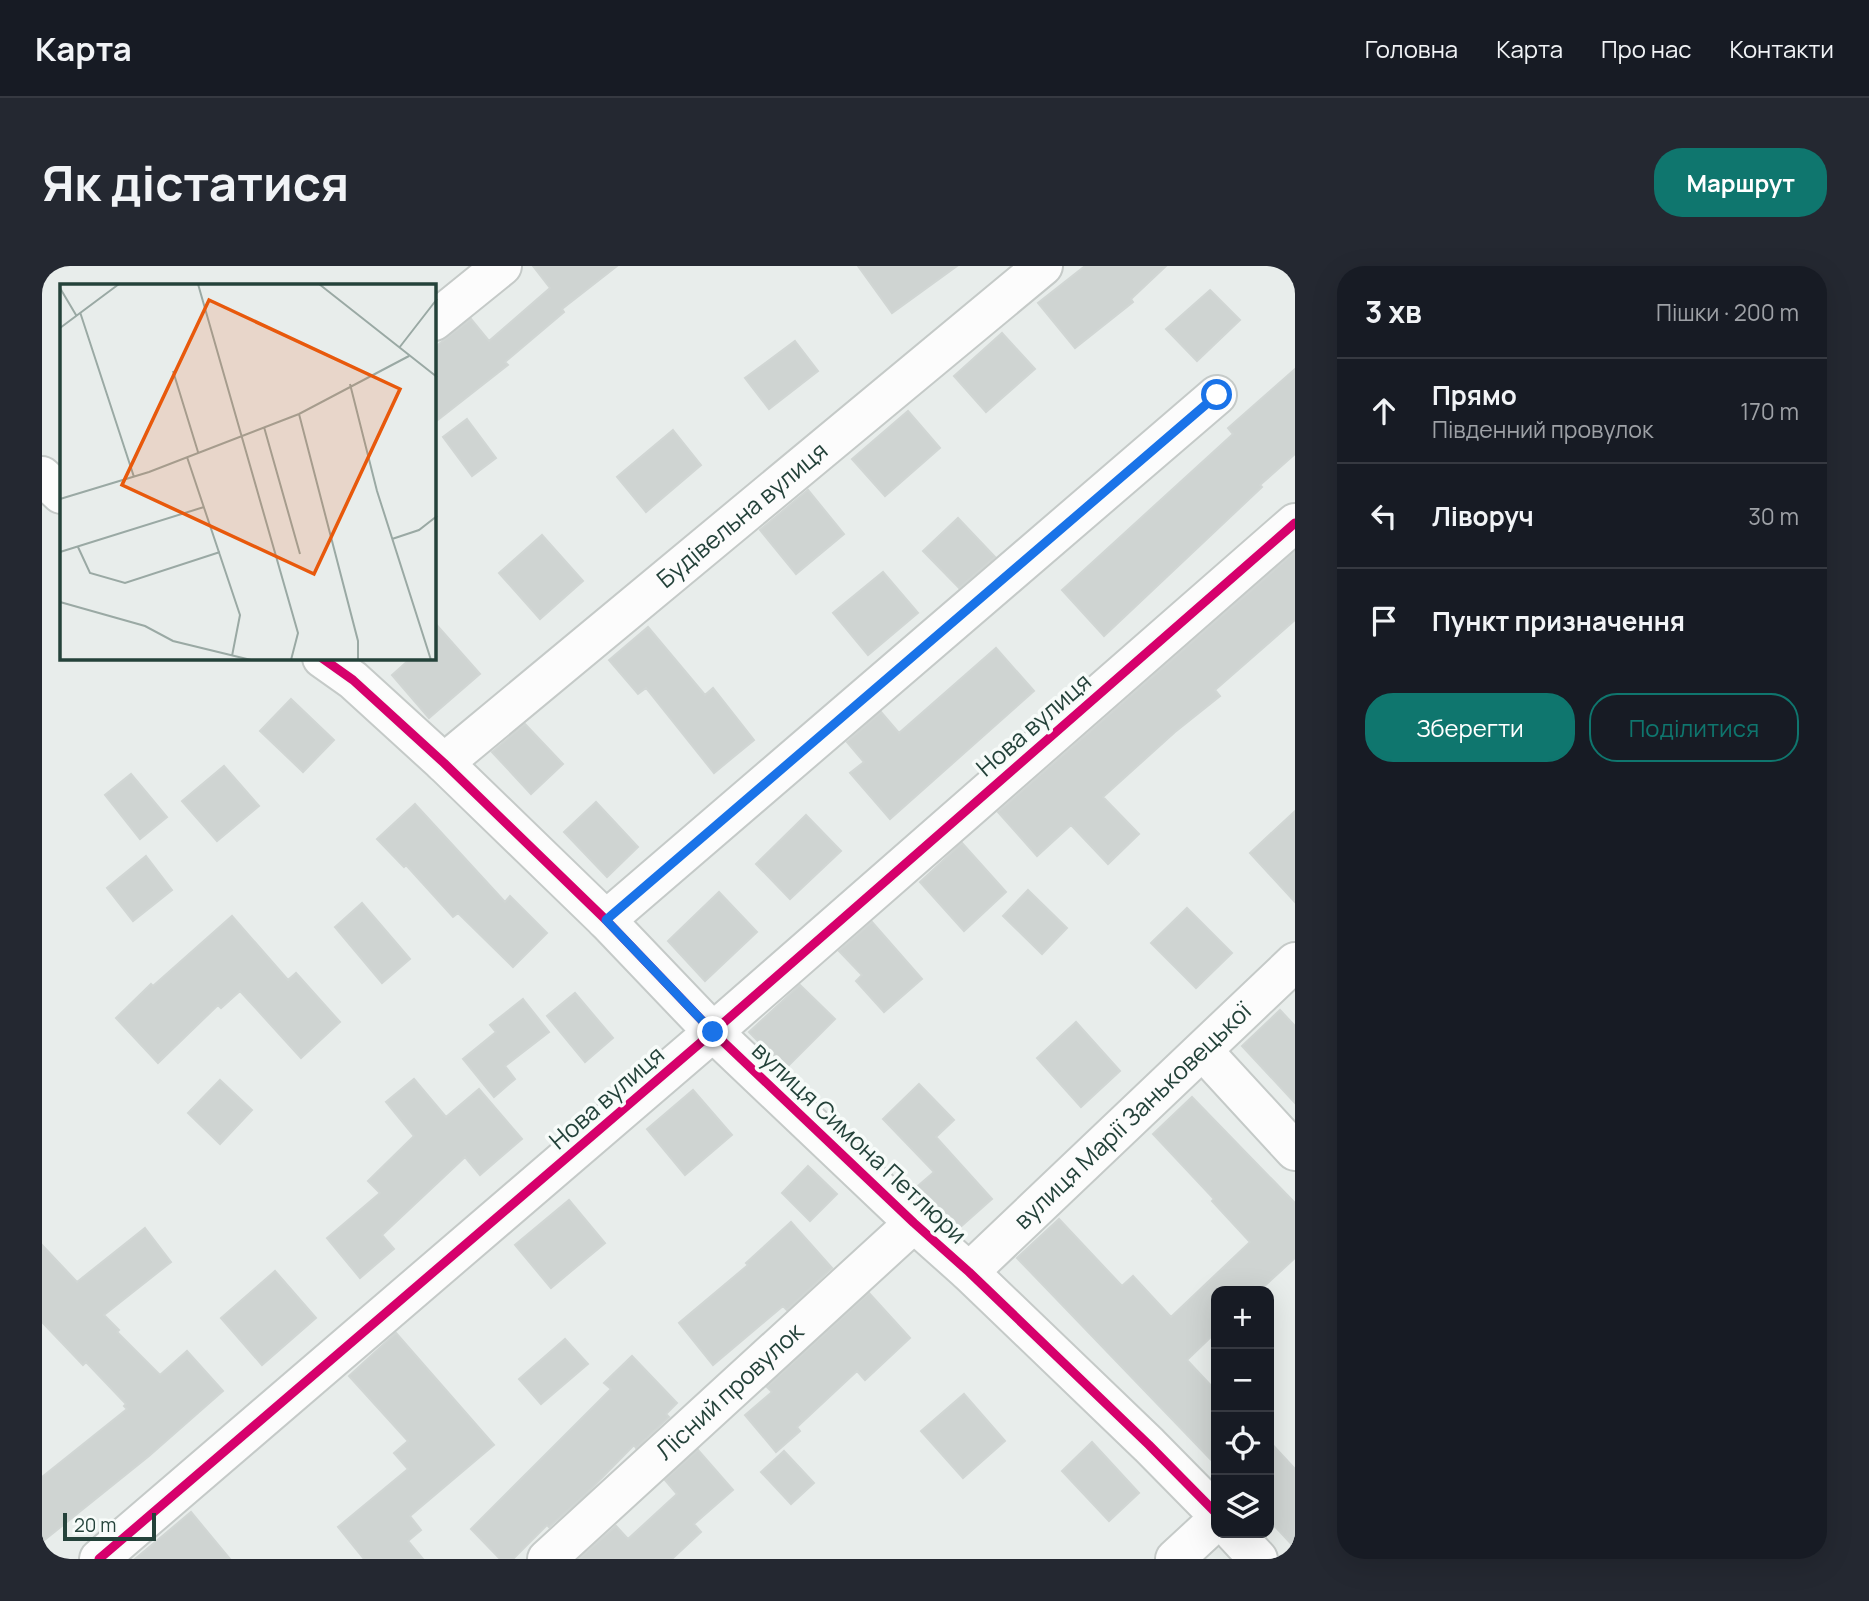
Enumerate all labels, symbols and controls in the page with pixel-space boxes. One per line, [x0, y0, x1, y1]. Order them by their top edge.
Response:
text: Карта [35, 26, 132, 71]
text: Головна [1365, 32, 1458, 65]
text: Карта [1496, 32, 1563, 65]
text: Про нас [1601, 32, 1692, 65]
text: Контакти [1730, 32, 1834, 65]
button: Маршрут [1654, 148, 1827, 217]
text: Як дістатися [42, 149, 349, 216]
inset map [60, 284, 436, 660]
text: 3 хв [1365, 291, 1422, 332]
text: Пішки · 200 m [1656, 296, 1799, 328]
text: Прямо [1432, 377, 1517, 413]
route start [1201, 379, 1232, 410]
icon: ahead [1365, 392, 1403, 430]
text: 170 m [1740, 395, 1799, 427]
text: Південний провулок [1432, 413, 1653, 445]
street label: Будівельна вулиця [649, 433, 834, 595]
icon: left [1365, 497, 1403, 535]
text: Ліворуч [1432, 498, 1534, 534]
text: 30 m [1748, 500, 1799, 532]
icon: arrive [1365, 602, 1403, 640]
text: Пункт призначення [1432, 603, 1685, 639]
street label: Нова вулиця [969, 665, 1098, 783]
button: Зберегти [1365, 693, 1575, 762]
button: Поділитися [1589, 693, 1799, 762]
street label: вулиця Марії Заньковецької [1006, 993, 1259, 1236]
route end [697, 1016, 728, 1047]
street label: вулиця Симона Петлюри [746, 1034, 975, 1250]
street label: Нова вулиця [542, 1038, 671, 1156]
map controls [1211, 1286, 1274, 1538]
button: + [1211, 1286, 1274, 1349]
street label: Лісний провулок [648, 1314, 811, 1466]
button: − [1211, 1349, 1274, 1412]
button: locate [1211, 1412, 1274, 1475]
button: layers [1211, 1475, 1274, 1538]
scale bar [63, 1510, 156, 1542]
text: 20 m [74, 1512, 116, 1538]

